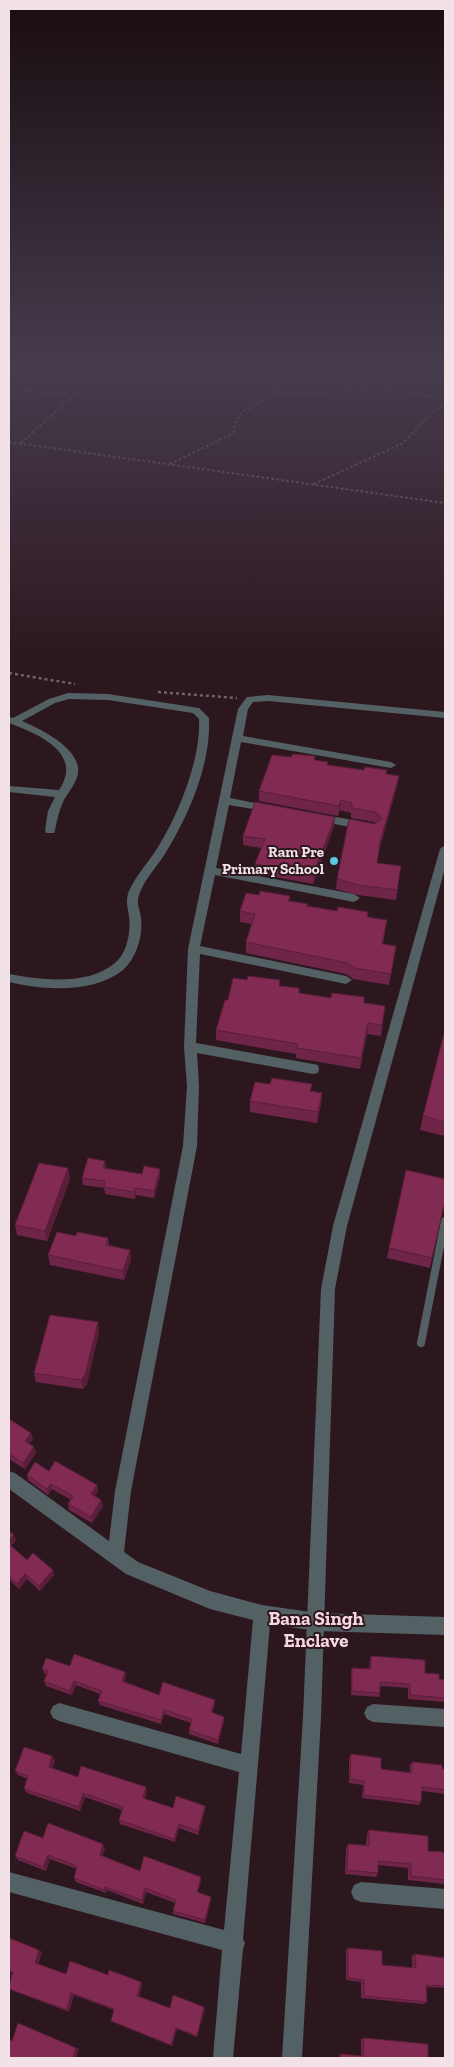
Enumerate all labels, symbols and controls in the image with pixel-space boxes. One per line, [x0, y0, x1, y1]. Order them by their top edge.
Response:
place label: Ram Pre Primary School [222, 843, 324, 878]
marker: Ram Pre Primary School [328, 855, 340, 867]
district label: Bana Singh Enclave [268, 1607, 364, 1652]

